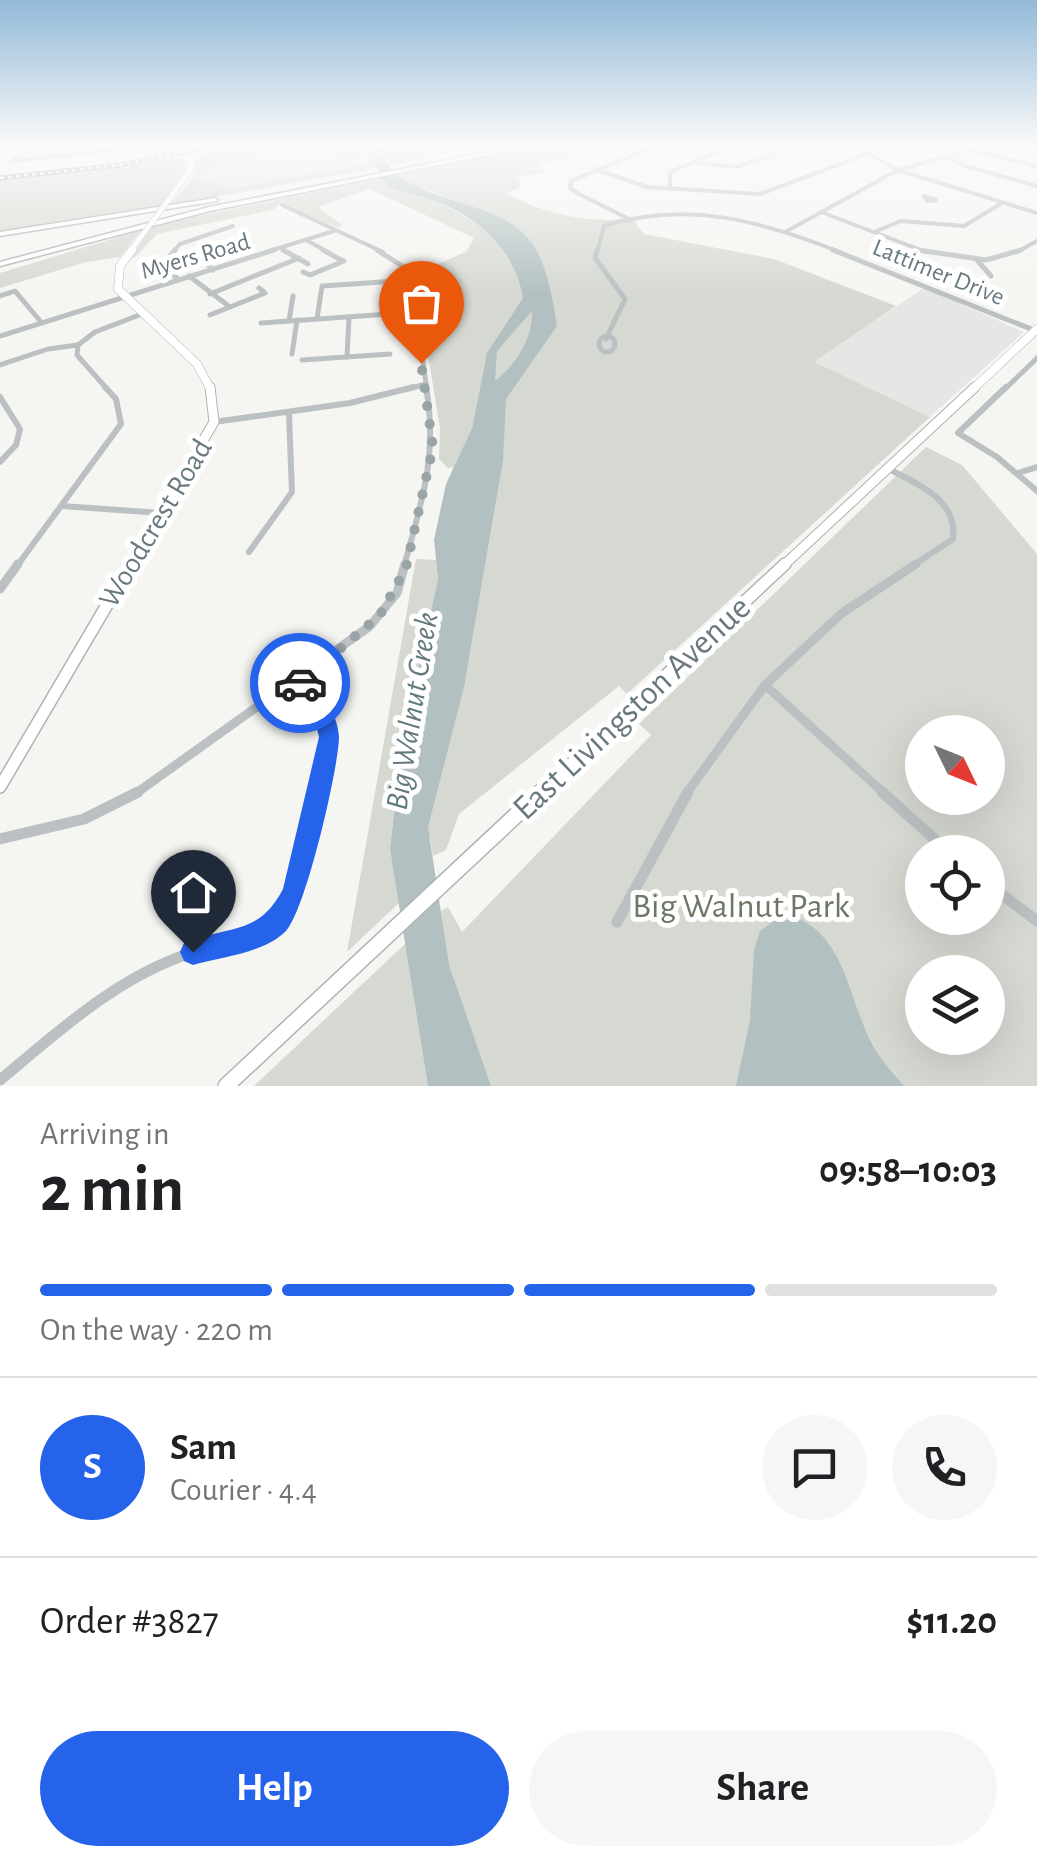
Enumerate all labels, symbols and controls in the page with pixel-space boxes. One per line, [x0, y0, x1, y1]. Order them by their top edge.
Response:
street label: Myers Road [138, 229, 253, 284]
street label: Lattimer Drive [869, 235, 1008, 310]
pin [379, 261, 464, 364]
icon: bag [394, 276, 449, 331]
street label: Woodcrest Road [94, 434, 218, 613]
street label: East Livingston Avenue [507, 590, 757, 827]
water label: Big Walnut Creek [381, 610, 443, 812]
courier [250, 633, 350, 733]
icon: car [273, 656, 328, 711]
north arrow [905, 715, 1005, 815]
map controls [905, 715, 1005, 1055]
button: locate [905, 835, 1005, 935]
pin [151, 850, 236, 953]
icon: home [166, 865, 221, 920]
park label: Big Walnut Park [632, 889, 850, 924]
button: layers [905, 955, 1005, 1055]
text: Arriving in [40, 1118, 169, 1150]
text: 09:58–10:03 [819, 1152, 997, 1190]
text: 2 min [40, 1158, 184, 1223]
text: On the way · 220 m [40, 1314, 273, 1346]
button: chat [762, 1415, 867, 1520]
button: phone [892, 1415, 997, 1520]
text: Sam [170, 1429, 237, 1467]
text: S [83, 1448, 102, 1486]
text: Courier · 4.4 [170, 1474, 317, 1506]
text: Order #3827 [40, 1603, 219, 1641]
text: $11.20 [906, 1603, 997, 1641]
button: Help [40, 1731, 509, 1846]
button: Share [529, 1731, 997, 1846]

